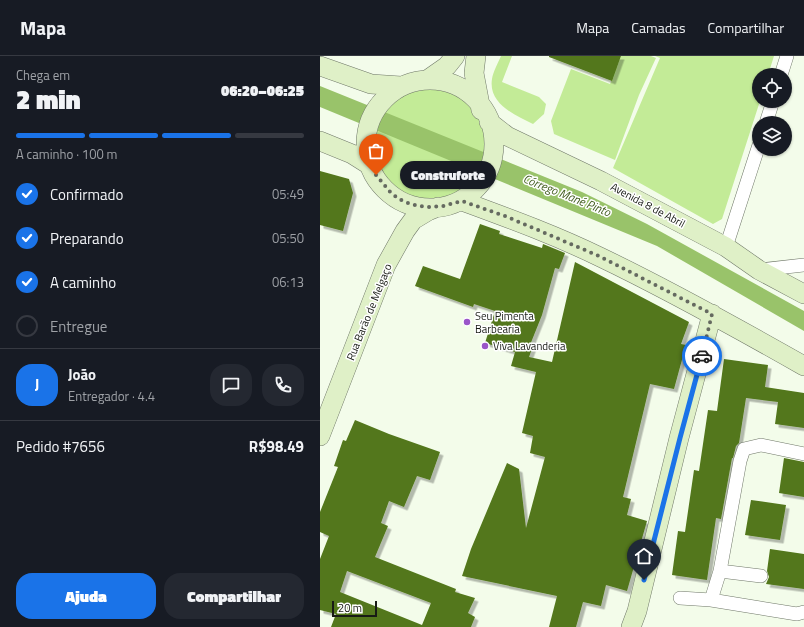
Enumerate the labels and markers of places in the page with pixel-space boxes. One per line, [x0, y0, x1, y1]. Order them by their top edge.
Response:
pin [359, 134, 393, 175]
callout: Construforte [400, 161, 496, 189]
place label: Seu Pimenta Barbearia [475, 308, 534, 337]
marker: Seu Pimenta Barbearia [462, 317, 472, 327]
place label: Viva Lavanderia [493, 338, 566, 354]
marker: Viva Lavanderia [480, 341, 490, 351]
pin [627, 539, 661, 580]

